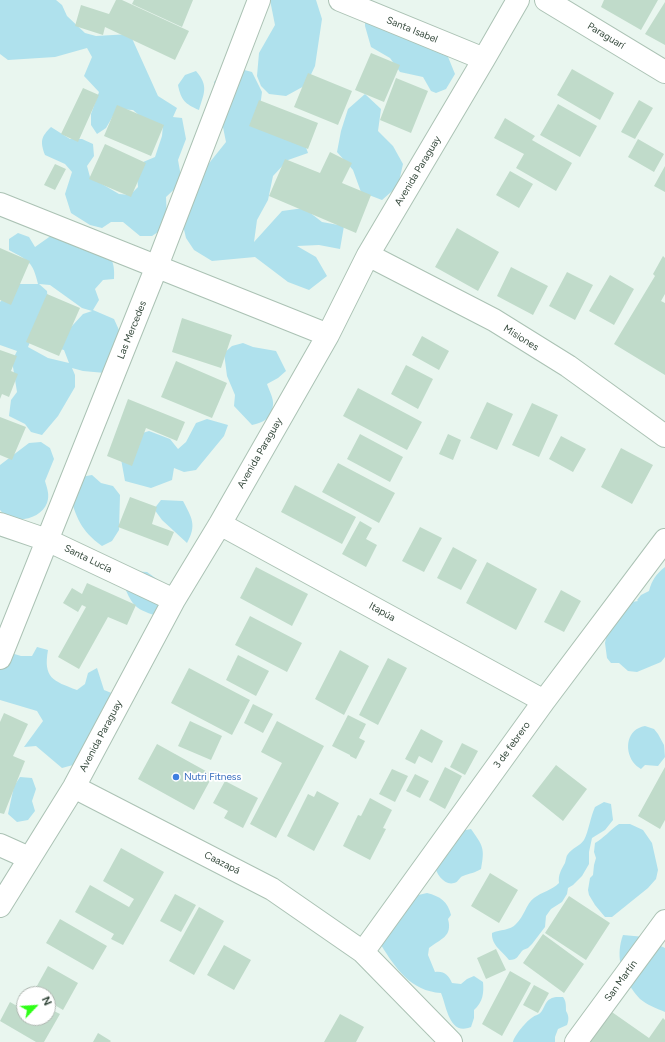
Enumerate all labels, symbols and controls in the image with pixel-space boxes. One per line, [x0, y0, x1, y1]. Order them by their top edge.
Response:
street label: Santa Isabel [385, 14, 439, 46]
street label: Paraguarí [585, 20, 627, 52]
street label: Avenida Paraguay [392, 134, 444, 208]
street label: Las Mercedes [115, 299, 149, 361]
street label: Misiones [501, 323, 541, 353]
street label: Avenida Paraguay [235, 416, 285, 490]
street label: Santa Lucía [62, 542, 114, 576]
street label: Itapúa [367, 600, 397, 624]
street label: Avenida Paraguay [77, 698, 125, 774]
street label: 3 de febrero [491, 719, 533, 771]
place label: Nutri Fitness [184, 771, 241, 783]
marker: Nutri Fitness [171, 772, 181, 782]
street label: Caazapá [202, 849, 242, 877]
street label: San Martín [602, 958, 640, 1004]
north arrow [16, 986, 56, 1026]
text: N [39, 995, 54, 1008]

